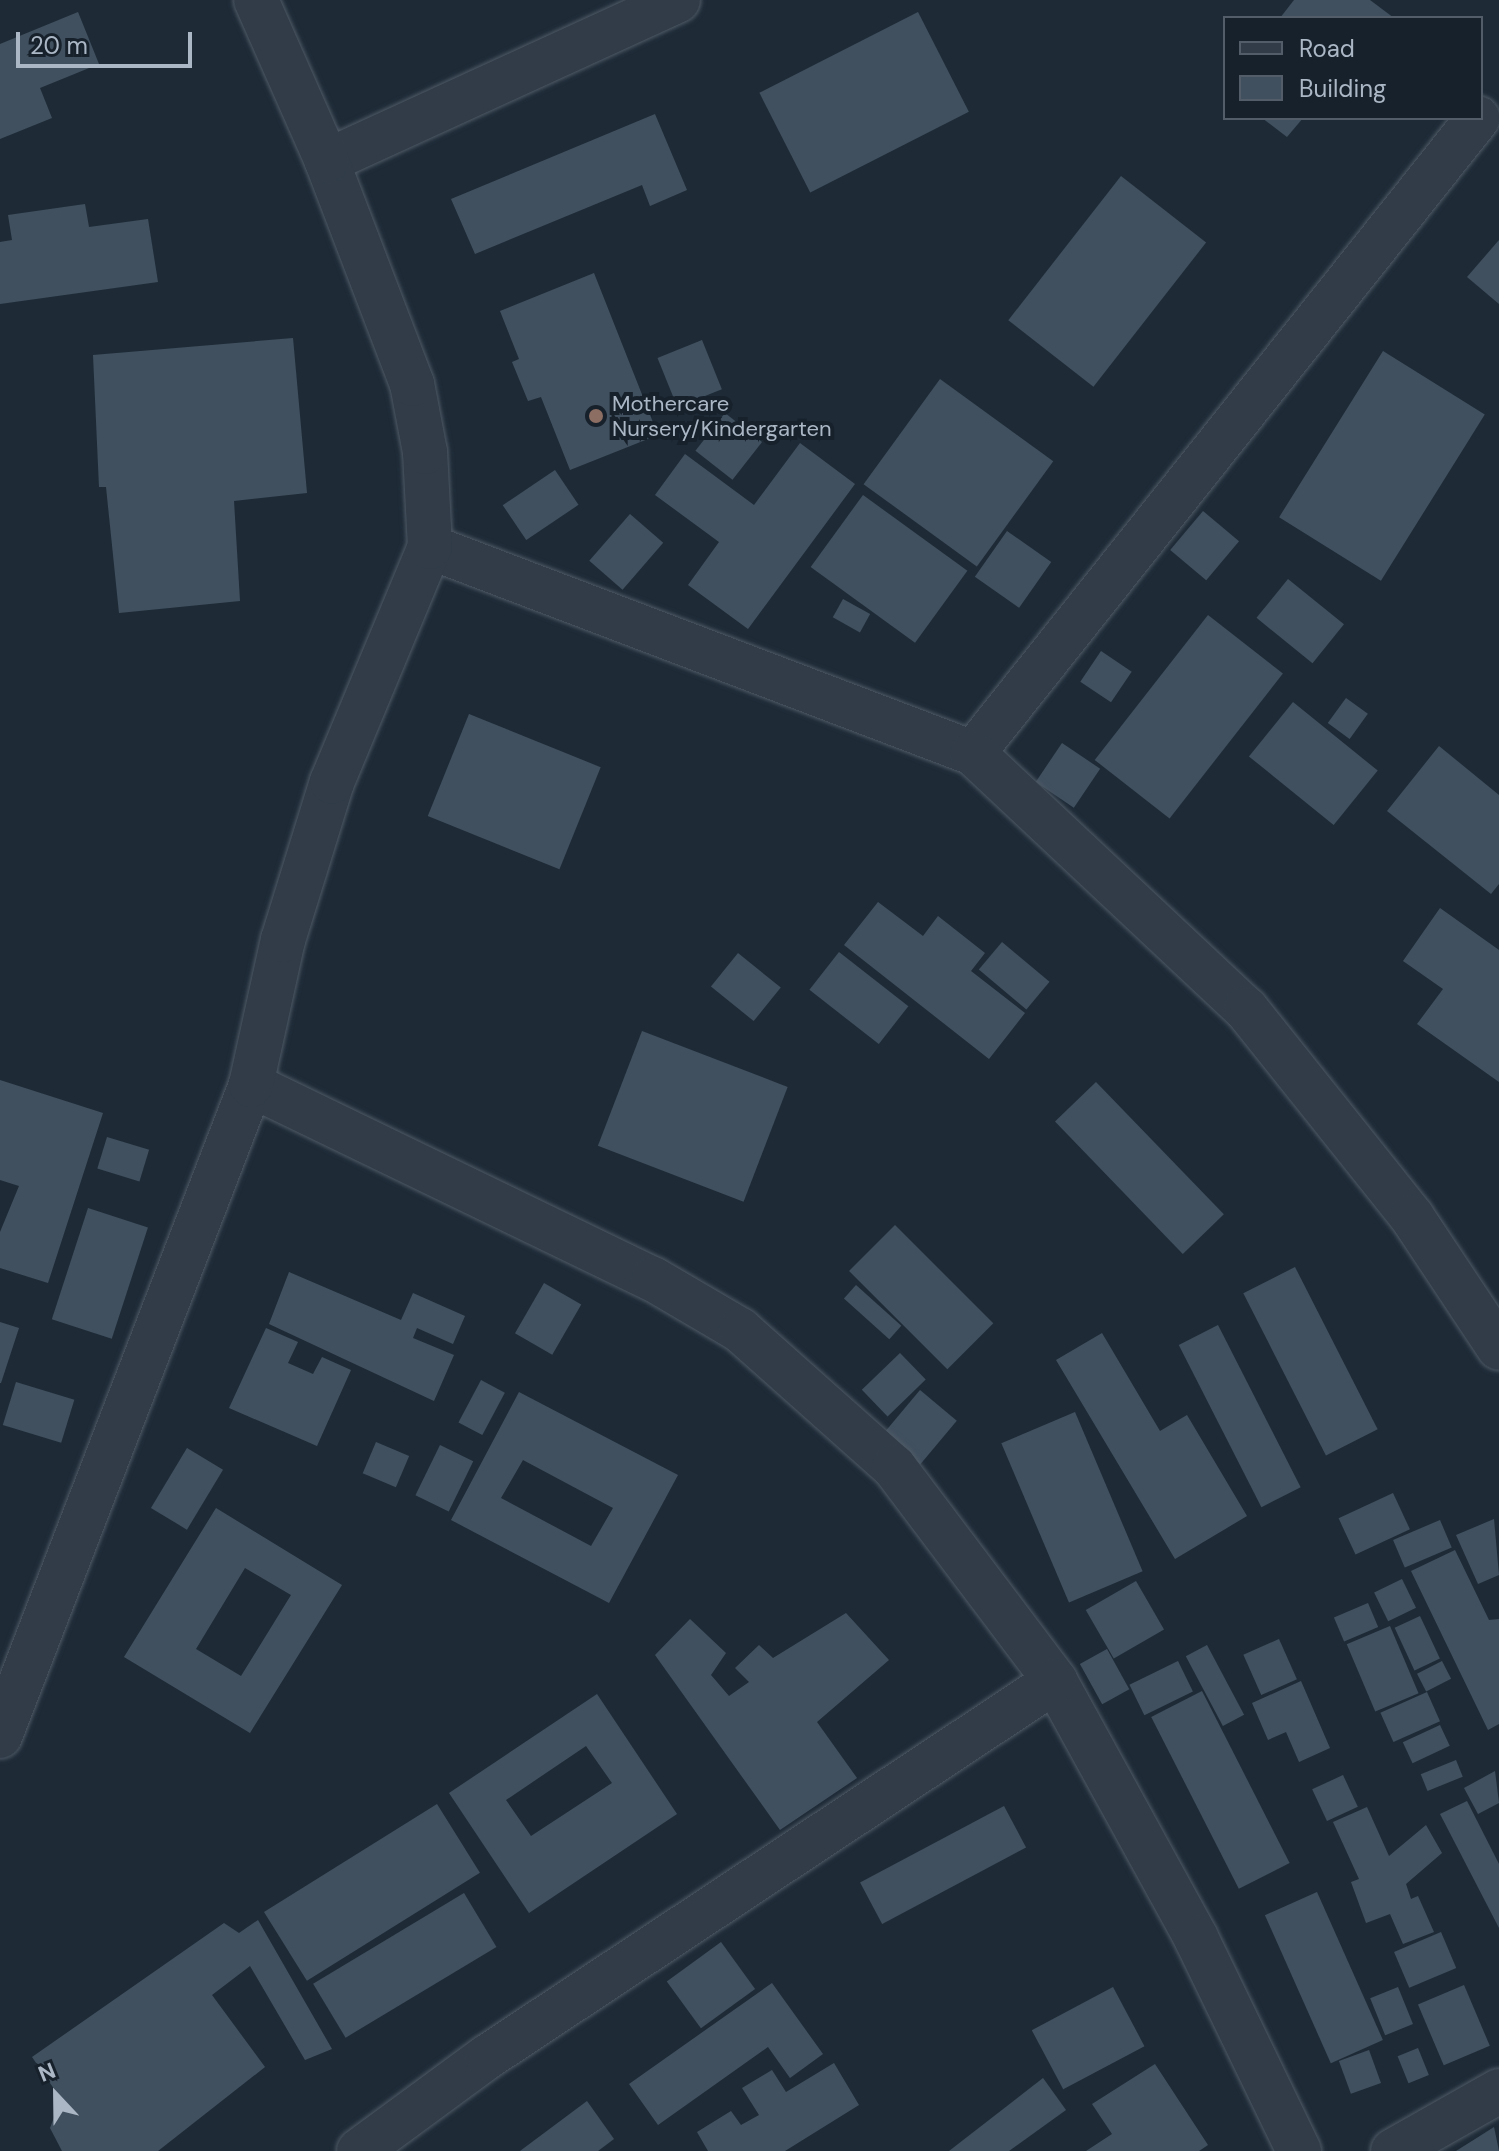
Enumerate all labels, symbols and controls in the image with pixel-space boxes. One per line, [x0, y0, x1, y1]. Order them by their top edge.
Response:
scale bar [20, 16, 196, 66]
legend [1223, 16, 1483, 120]
text: 20 m [30, 30, 88, 61]
text: Road [1299, 33, 1355, 64]
text: Building [1299, 73, 1386, 104]
place label: Mothercare Nursery/Kindergarten [612, 390, 832, 442]
marker: Mothercare Nursery/Kindergarten [587, 407, 605, 425]
north arrow [16, 2055, 96, 2135]
text: N [34, 2056, 60, 2089]

